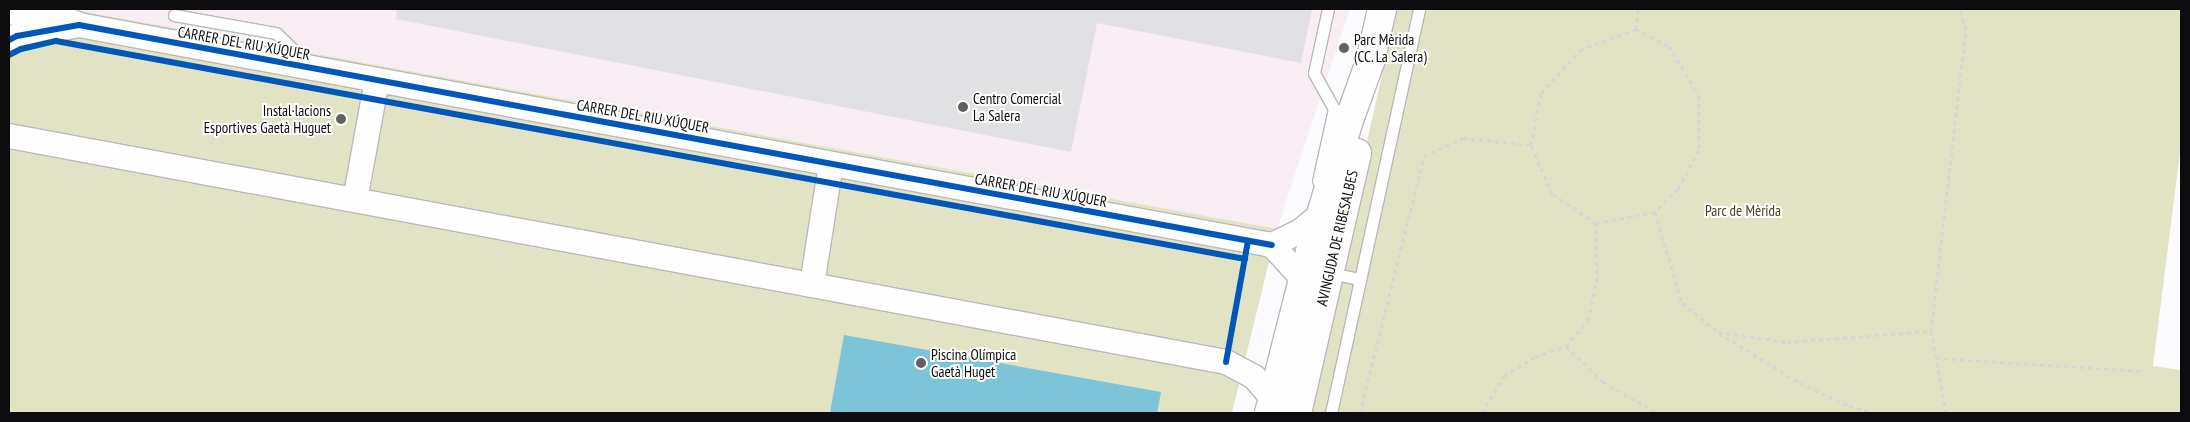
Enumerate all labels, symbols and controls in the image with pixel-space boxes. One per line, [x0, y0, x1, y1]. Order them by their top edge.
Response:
street label: CARRER DEL RIU XÚQUER [176, 22, 312, 64]
place label: Parc Mèrida (CC. La Salera) [1354, 30, 1428, 65]
marker: Parc Mèrida (CC. La Salera) [1338, 42, 1350, 54]
place label: Centro Comercial La Salera [973, 89, 1061, 124]
street label: CARRER DEL RIU XÚQUER [575, 95, 711, 137]
place label: Instal·lacions Esportives Gaetà Huguet [204, 101, 331, 136]
marker: Centro Comercial La Salera [957, 101, 969, 113]
marker: Instal·lacions Esportives Gaetà Huguet [335, 113, 347, 125]
street label: AVINGUDA DE RIBESALBES [1313, 168, 1361, 308]
street label: CARRER DEL RIU XÚQUER [973, 169, 1109, 211]
park label: Parc de Mèrida [1705, 202, 1781, 220]
place label: Piscina Olímpica Gaetà Huget [931, 345, 1016, 380]
marker: Piscina Olímpica Gaetà Huget [915, 357, 927, 369]

